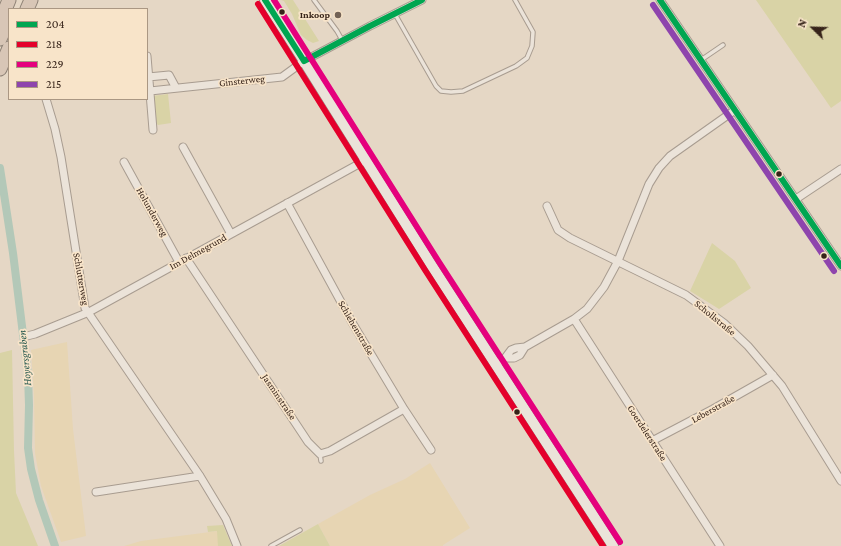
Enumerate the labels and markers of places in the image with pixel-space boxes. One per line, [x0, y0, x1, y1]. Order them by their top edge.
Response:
unlabelled marker [277, 7, 287, 17]
place label: Inkoop [300, 9, 330, 21]
marker: Inkoop [333, 10, 343, 20]
unlabelled marker [774, 169, 784, 179]
unlabelled marker [819, 251, 829, 261]
unlabelled marker [512, 407, 522, 417]

